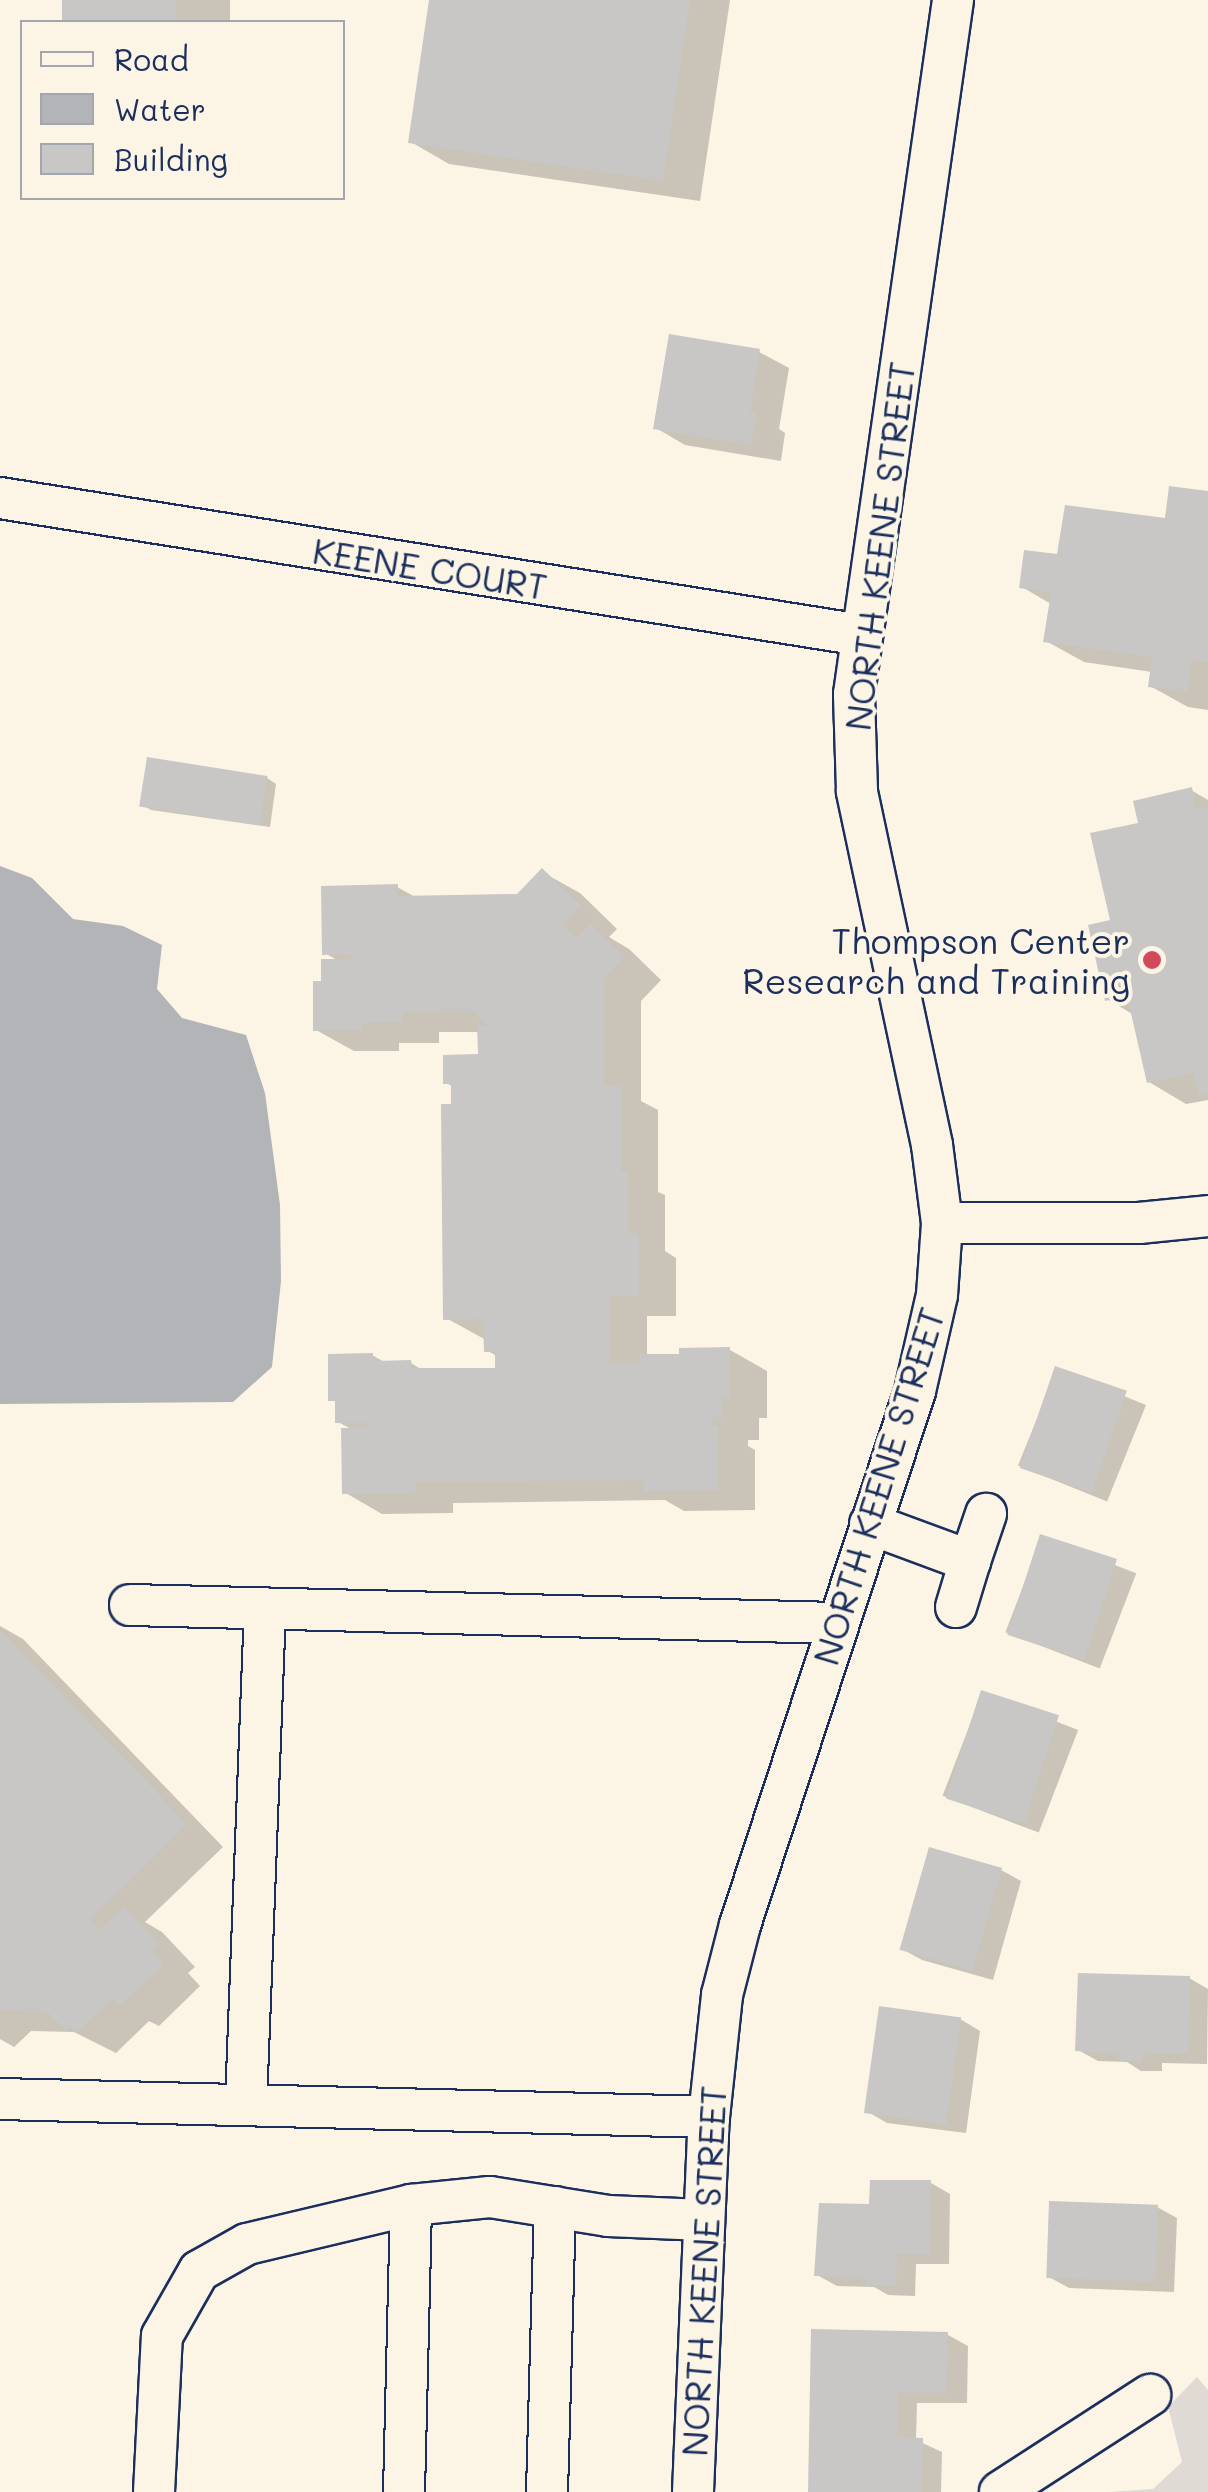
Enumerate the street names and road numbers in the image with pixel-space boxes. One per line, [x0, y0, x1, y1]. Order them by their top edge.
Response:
street label: NORTH KEENE STREET [836, 359, 922, 733]
street label: KEENE COURT [310, 529, 550, 607]
street label: NORTH KEENE STREET [804, 1302, 952, 1670]
street label: NORTH KEENE STREET [672, 2084, 734, 2458]

